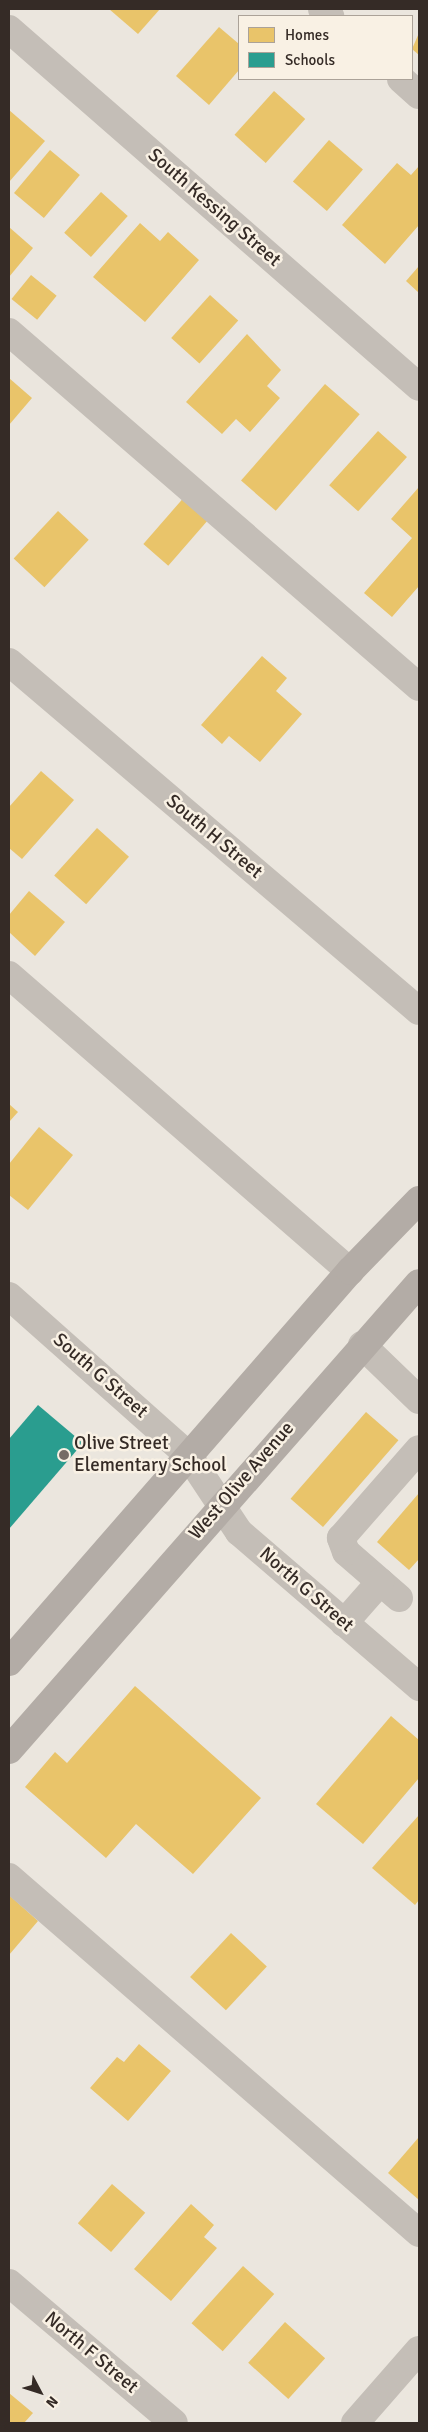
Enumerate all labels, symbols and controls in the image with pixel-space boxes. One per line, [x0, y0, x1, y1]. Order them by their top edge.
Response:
legend [238, 15, 413, 80]
text: Homes [285, 26, 329, 44]
text: Schools [285, 51, 335, 69]
street label: South Kessing Street [143, 144, 285, 272]
street label: South H Street [161, 790, 267, 884]
street label: South G Street [48, 1329, 152, 1423]
street label: West Olive Avenue [185, 1417, 299, 1545]
place label: Olive Street Elementary School [74, 1433, 227, 1477]
marker: Olive Street Elementary School [58, 1449, 70, 1461]
street label: North G Street [254, 1543, 358, 1637]
street label: North F Street [40, 2307, 142, 2399]
north arrow [15, 2367, 65, 2417]
text: N [42, 2393, 62, 2411]

